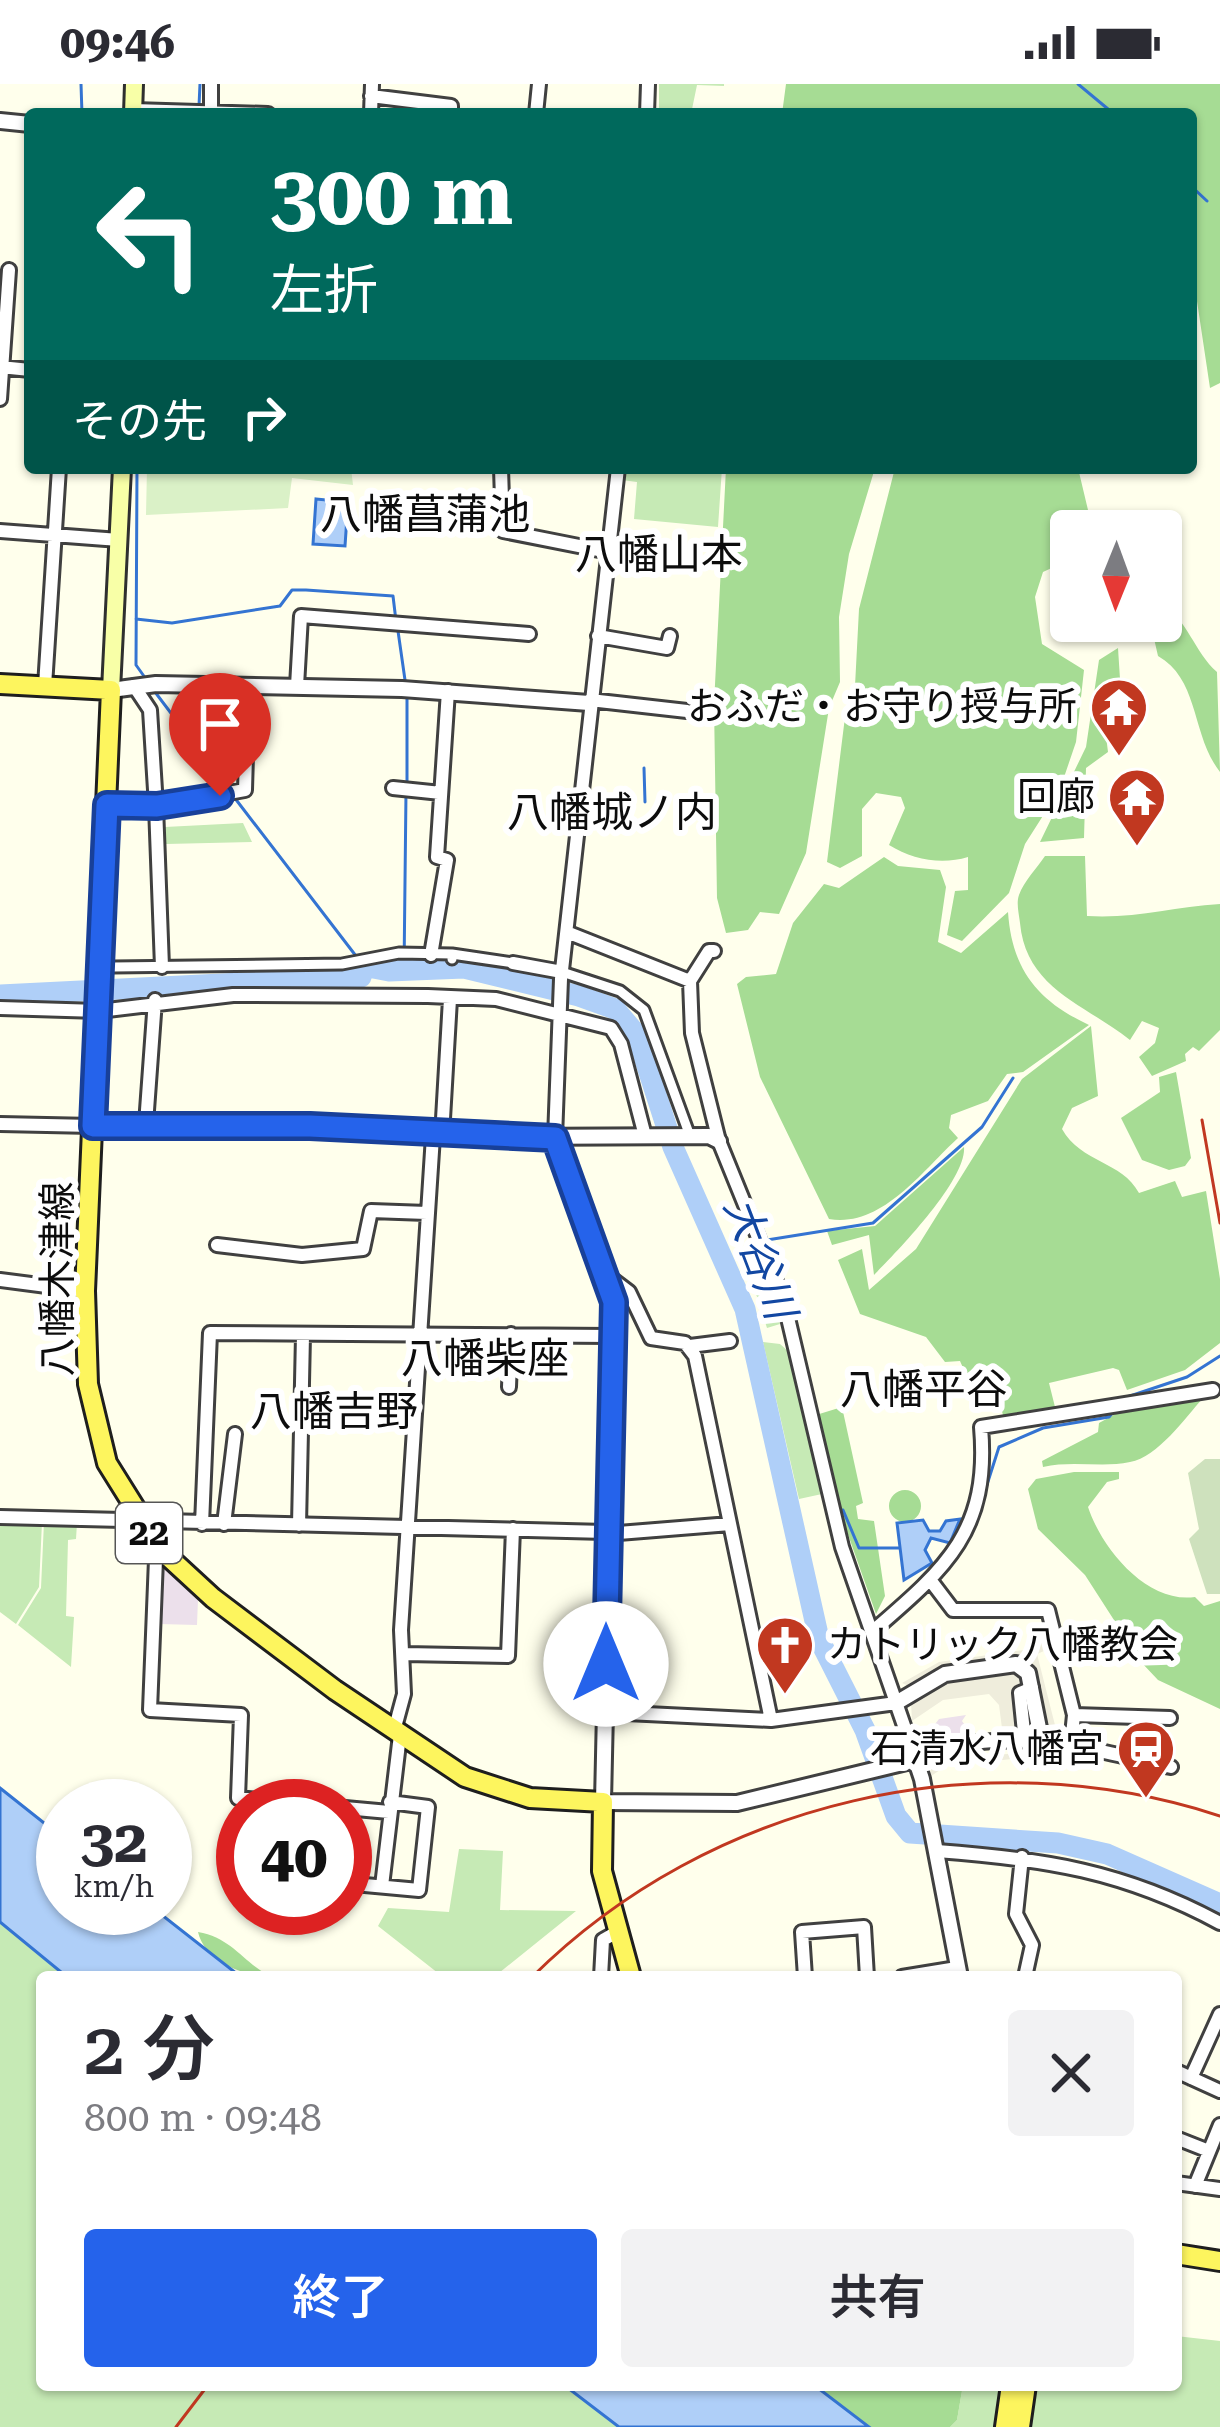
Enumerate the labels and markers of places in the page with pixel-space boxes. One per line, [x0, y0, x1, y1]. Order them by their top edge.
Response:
pin [169, 673, 271, 796]
temple icon: おふだ・お守り授与所 [1088, 676, 1150, 758]
place label: おふだ・お守り授与所 [687, 684, 1077, 730]
temple icon: 回廊 [1106, 766, 1168, 848]
place label: 回廊 [1017, 774, 1095, 820]
church icon: カトリック八幡教会 [754, 1614, 816, 1696]
place label: カトリック八幡教会 [827, 1622, 1178, 1668]
station icon: 石清水八幡宮 [1115, 1718, 1177, 1800]
place label: 石清水八幡宮 [870, 1726, 1104, 1772]

